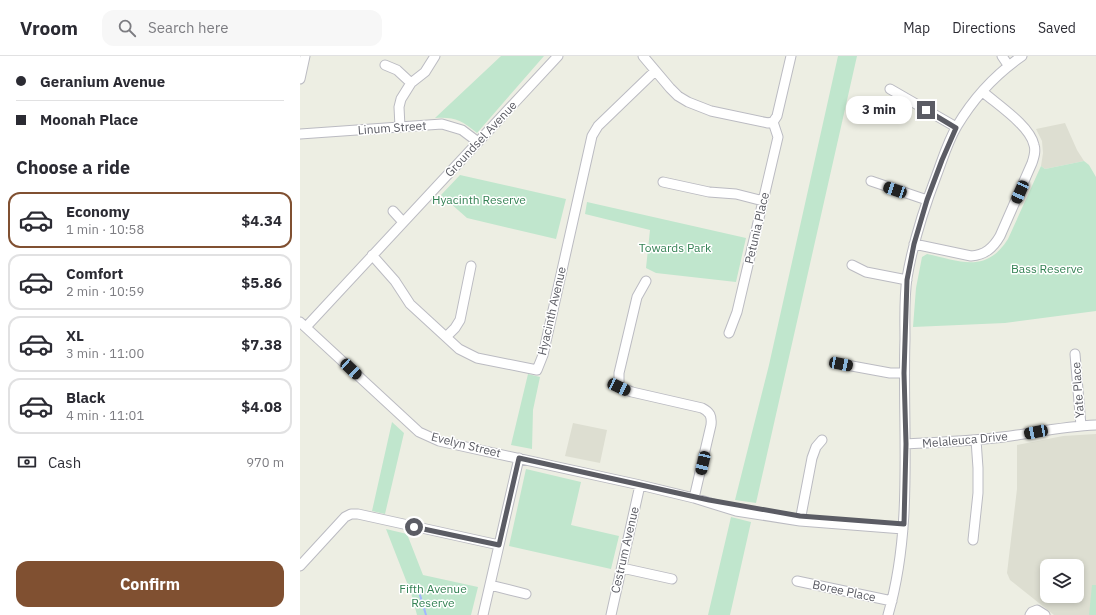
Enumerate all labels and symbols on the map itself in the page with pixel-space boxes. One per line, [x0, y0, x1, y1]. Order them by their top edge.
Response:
callout: 3 min [846, 96, 912, 124]
street label: Groundsel Avenue [442, 97, 520, 180]
route end [917, 101, 935, 119]
street label: Linum Street [357, 118, 427, 137]
car [1010, 179, 1030, 205]
car [882, 180, 908, 200]
street label: Petunia Place [741, 190, 772, 265]
park label: Hyacinth Reserve [432, 192, 526, 207]
park label: Towards Park [639, 240, 712, 255]
park label: Bass Reserve [1011, 261, 1083, 276]
street label: Hyacinth Avenue [534, 265, 569, 357]
car [338, 356, 364, 382]
car [828, 356, 854, 372]
street label: Yate Place [1068, 361, 1087, 418]
car [606, 376, 632, 398]
car [1023, 424, 1049, 440]
street label: Melaleuca Drive [922, 428, 1009, 451]
street label: Evelyn Street [430, 429, 502, 460]
car [694, 450, 712, 476]
street label: Cestrum Avenue [607, 505, 642, 595]
route start [405, 518, 423, 536]
street label: Boree Place [811, 576, 878, 605]
park label: Fifth Avenue Reserve [399, 581, 467, 610]

